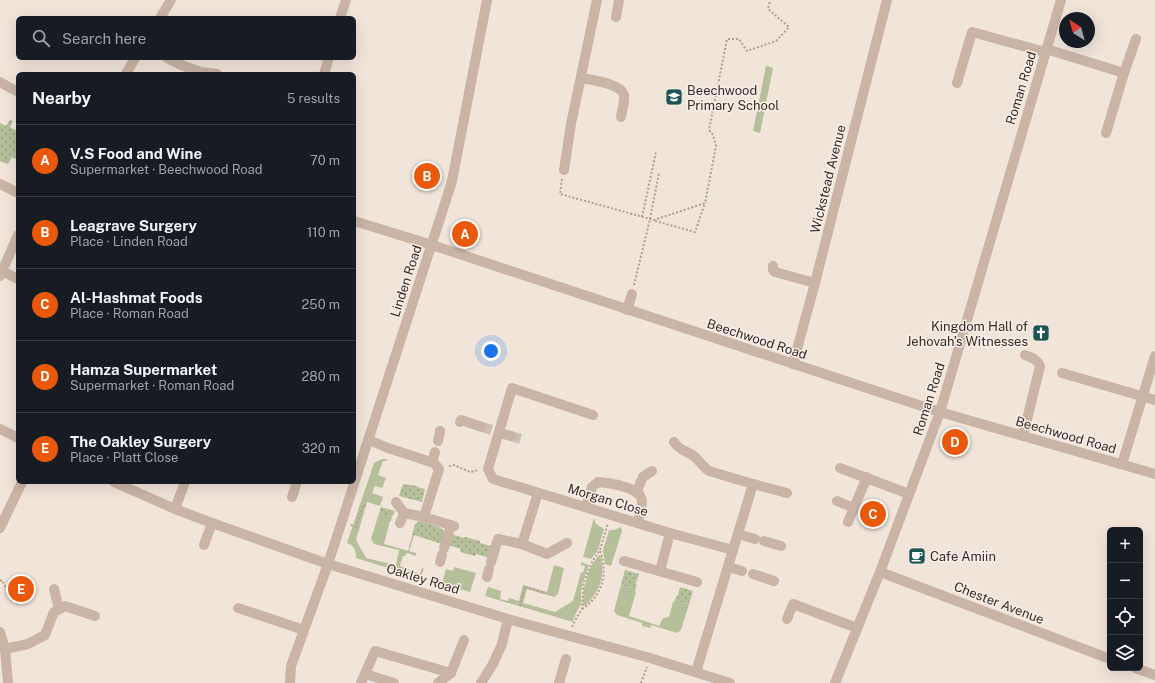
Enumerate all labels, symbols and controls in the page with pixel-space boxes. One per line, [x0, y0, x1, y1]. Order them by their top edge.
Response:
north arrow [1059, 12, 1095, 48]
search box [16, 16, 356, 60]
icon: search [30, 27, 52, 49]
text: Search here [62, 30, 146, 47]
street label: Roman Road [1003, 50, 1039, 126]
place label: Beechwood Primary School [687, 83, 779, 113]
school or university icon: Beechwood Primary School [664, 87, 684, 107]
text: Nearby [32, 88, 91, 108]
text: 5 results [287, 91, 340, 106]
street label: Wickstead Avenue [807, 123, 849, 235]
text: V.S Food and Wine [70, 145, 202, 162]
text: A [40, 153, 50, 168]
text: 70 m [310, 153, 340, 168]
pin: B [414, 161, 440, 191]
text: Supermarket · Beechwood Road [70, 162, 263, 177]
text: Leagrave Surgery [70, 217, 197, 234]
pin: A [452, 219, 478, 249]
text: B [41, 225, 49, 240]
text: 110 m [307, 225, 340, 240]
text: Place · Linden Road [70, 234, 188, 249]
street label: Linden Road [387, 243, 425, 319]
text: Al-Hashmat Foods [70, 289, 203, 306]
text: C [40, 297, 50, 312]
text: 250 m [302, 297, 340, 312]
text: Place · Roman Road [70, 306, 189, 321]
street label: Beechwood Road [705, 316, 809, 362]
place label: Kingdom Hall of Jehovah's Witnesses [906, 319, 1028, 349]
church icon: Kingdom Hall of Jehovah's Witnesses [1031, 323, 1051, 343]
your location [481, 341, 501, 361]
text: Hamza Supermarket [70, 361, 217, 378]
street label: Roman Road [910, 361, 948, 437]
text: D [40, 369, 50, 384]
text: 280 m [302, 369, 340, 384]
text: Supermarket · Roman Road [70, 378, 234, 393]
street label: Beechwood Road [1014, 413, 1118, 457]
pin: D [942, 427, 968, 457]
text: The Oakley Surgery [70, 433, 211, 450]
text: E [41, 441, 49, 456]
text: 320 m [302, 441, 340, 456]
text: Place · Platt Close [70, 450, 178, 465]
street label: Morgan Close [566, 481, 650, 519]
pin: C [860, 499, 886, 529]
map controls [1107, 527, 1143, 671]
button: + [1107, 527, 1143, 563]
cafe icon: Cafe Amiin [907, 546, 927, 566]
place label: Cafe Amiin [930, 549, 996, 564]
street label: Oakley Road [385, 561, 461, 597]
button: − [1107, 563, 1143, 599]
pin: E [8, 574, 34, 604]
street label: Chester Avenue [952, 579, 1046, 627]
button: locate [1107, 599, 1143, 635]
button: layers [1107, 635, 1143, 671]

